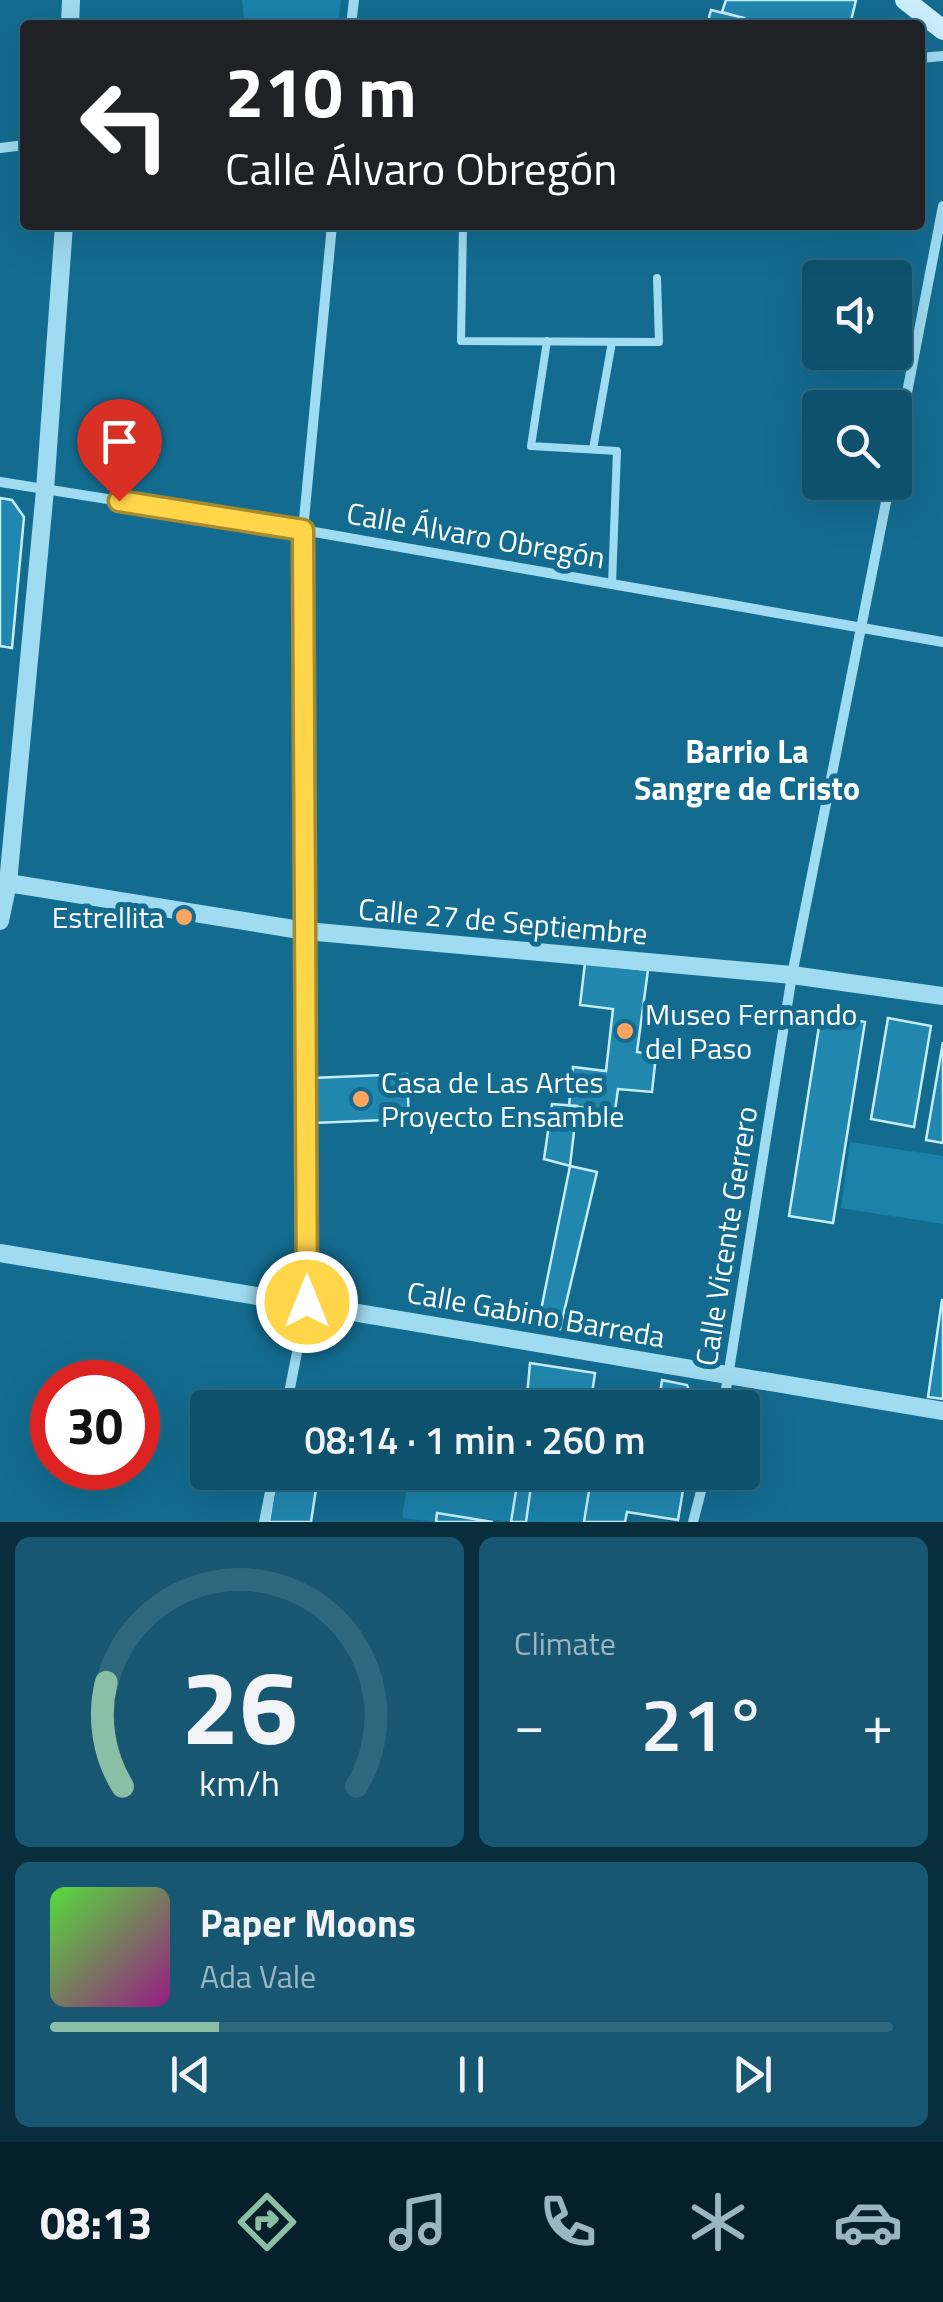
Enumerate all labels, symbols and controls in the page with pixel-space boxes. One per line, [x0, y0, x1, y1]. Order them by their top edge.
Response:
text: 210 m [225, 38, 417, 144]
icon: left [60, 60, 190, 190]
text: Calle Álvaro Obregón [225, 134, 618, 202]
map controls [802, 260, 912, 500]
button: sound [802, 260, 912, 370]
button: search [802, 390, 912, 500]
pin [77, 399, 162, 502]
icon: arrive [92, 414, 147, 469]
street label: Calle Álvaro Obregón [343, 490, 609, 580]
district label: Barrio La Sangre de Cristo [634, 727, 860, 812]
street label: Calle 27 de Septiembre [356, 885, 650, 957]
place label: Estrellita [52, 894, 164, 940]
marker: Estrellita [173, 906, 195, 928]
place label: Museo Fernando del Paso [645, 991, 857, 1071]
marker: Museo Fernando del Paso [614, 1020, 636, 1042]
place label: Casa de Las Artes Proyecto Ensamble [381, 1059, 624, 1139]
marker: Casa de Las Artes Proyecto Ensamble [350, 1088, 372, 1110]
street label: Calle Vicente Gerrero [683, 1103, 769, 1369]
position arrow [255, 1250, 359, 1354]
street label: Calle Gabino Barreda [403, 1269, 669, 1359]
speed limit sign: 30 [30, 1360, 160, 1490]
text: 08:14 · 1 min · 260 m [304, 1411, 646, 1469]
text: Climate [514, 1619, 616, 1667]
text: 26 [181, 1626, 298, 1784]
text: 21° [640, 1666, 767, 1780]
text: − [514, 1682, 545, 1765]
text: + [862, 1682, 893, 1765]
text: km/h [199, 1755, 280, 1810]
text: Paper Moons [200, 1894, 416, 1952]
text: Ada Vale [200, 1952, 316, 2000]
icon: previous [163, 2047, 218, 2102]
icon: pause [444, 2047, 499, 2102]
icon: next [725, 2047, 780, 2102]
icon: directions [232, 2187, 302, 2257]
icon: music [383, 2187, 453, 2257]
icon: phone [533, 2187, 603, 2257]
icon: climate [683, 2187, 753, 2257]
icon: car [833, 2187, 903, 2257]
text: 08:13 [40, 2188, 152, 2256]

